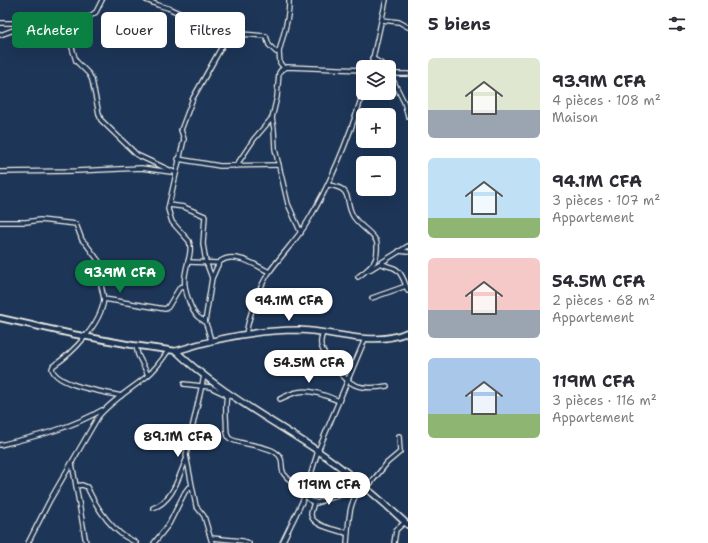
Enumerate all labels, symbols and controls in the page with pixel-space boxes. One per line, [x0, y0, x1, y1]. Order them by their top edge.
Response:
chip: Acheter [12, 12, 93, 48]
chip: Louer [101, 12, 167, 48]
chip: Filtres [175, 12, 245, 48]
text: 5 biens [428, 13, 491, 35]
icon: filters [666, 13, 688, 35]
map controls [356, 60, 396, 196]
button: layers [356, 60, 396, 100]
text: 93.9M CFA [552, 70, 646, 92]
icon: home [460, 74, 508, 122]
text: 4 pièces · 108 m² [552, 92, 661, 109]
button: + [356, 108, 396, 148]
text: Maison [552, 109, 598, 126]
button: − [356, 156, 396, 196]
text: 94.1M CFA [552, 170, 642, 192]
icon: home [460, 174, 508, 222]
text: 3 pièces · 107 m² [552, 192, 660, 209]
text: Appartement [552, 209, 634, 226]
pin: 93.9M CFA [74, 260, 166, 294]
text: 93.9M CFA [84, 264, 156, 281]
text: 54.5M CFA [552, 270, 645, 292]
icon: home [460, 274, 508, 322]
pin: 94.1M CFA [243, 288, 335, 322]
text: 94.1M CFA [255, 292, 323, 309]
text: 2 pièces · 68 m² [552, 292, 655, 309]
text: Appartement [552, 309, 634, 326]
pin: 54.5M CFA [263, 350, 355, 384]
text: 54.5M CFA [273, 354, 345, 371]
text: 119M CFA [552, 370, 635, 392]
icon: home [460, 374, 508, 422]
text: 3 pièces · 116 m² [552, 392, 657, 409]
text: Appartement [552, 409, 634, 426]
pin: 89.1M CFA [132, 424, 224, 458]
text: 89.1M CFA [143, 428, 213, 445]
pin: 119M CFA [288, 472, 370, 506]
text: 119M CFA [297, 476, 361, 493]

